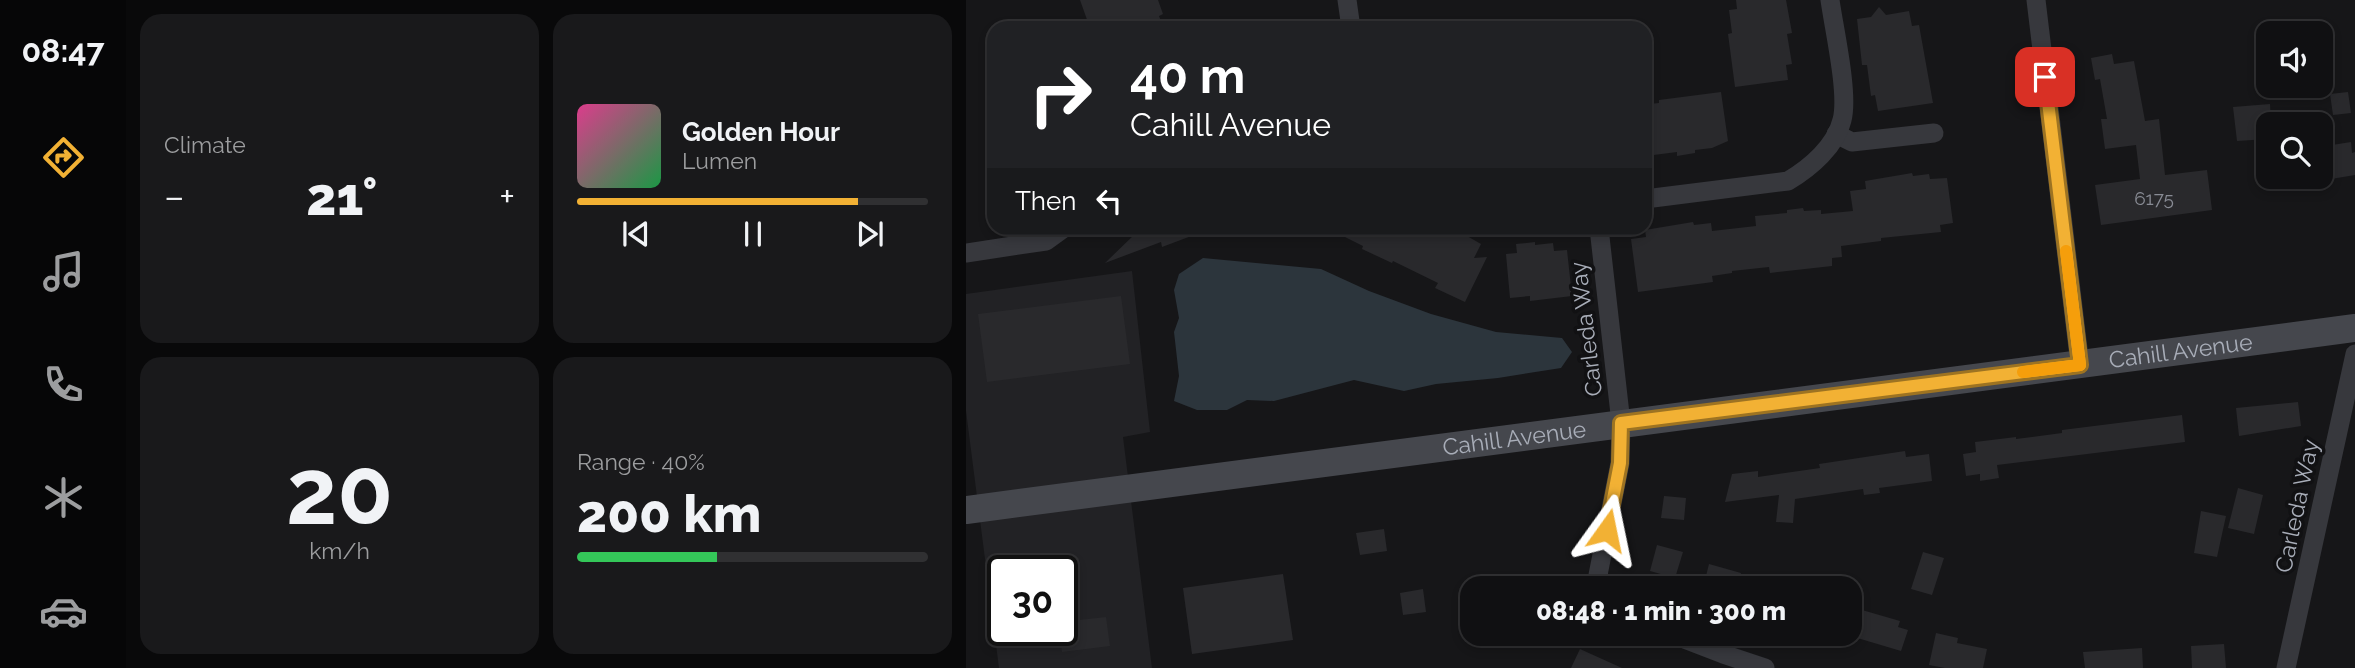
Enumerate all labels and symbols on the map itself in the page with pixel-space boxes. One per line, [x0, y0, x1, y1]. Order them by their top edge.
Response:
pin [2015, 47, 2075, 107]
house number: 6175 [2134, 187, 2174, 209]
street label: Carleda Way [1564, 260, 1607, 398]
street label: Cahill Avenue [2107, 328, 2254, 373]
street label: Cahill Avenue [1441, 415, 1588, 460]
street label: Carleda Way [2269, 437, 2324, 575]
position arrow [1570, 493, 1644, 567]
speed limit sign: 30 [987, 555, 1078, 646]

